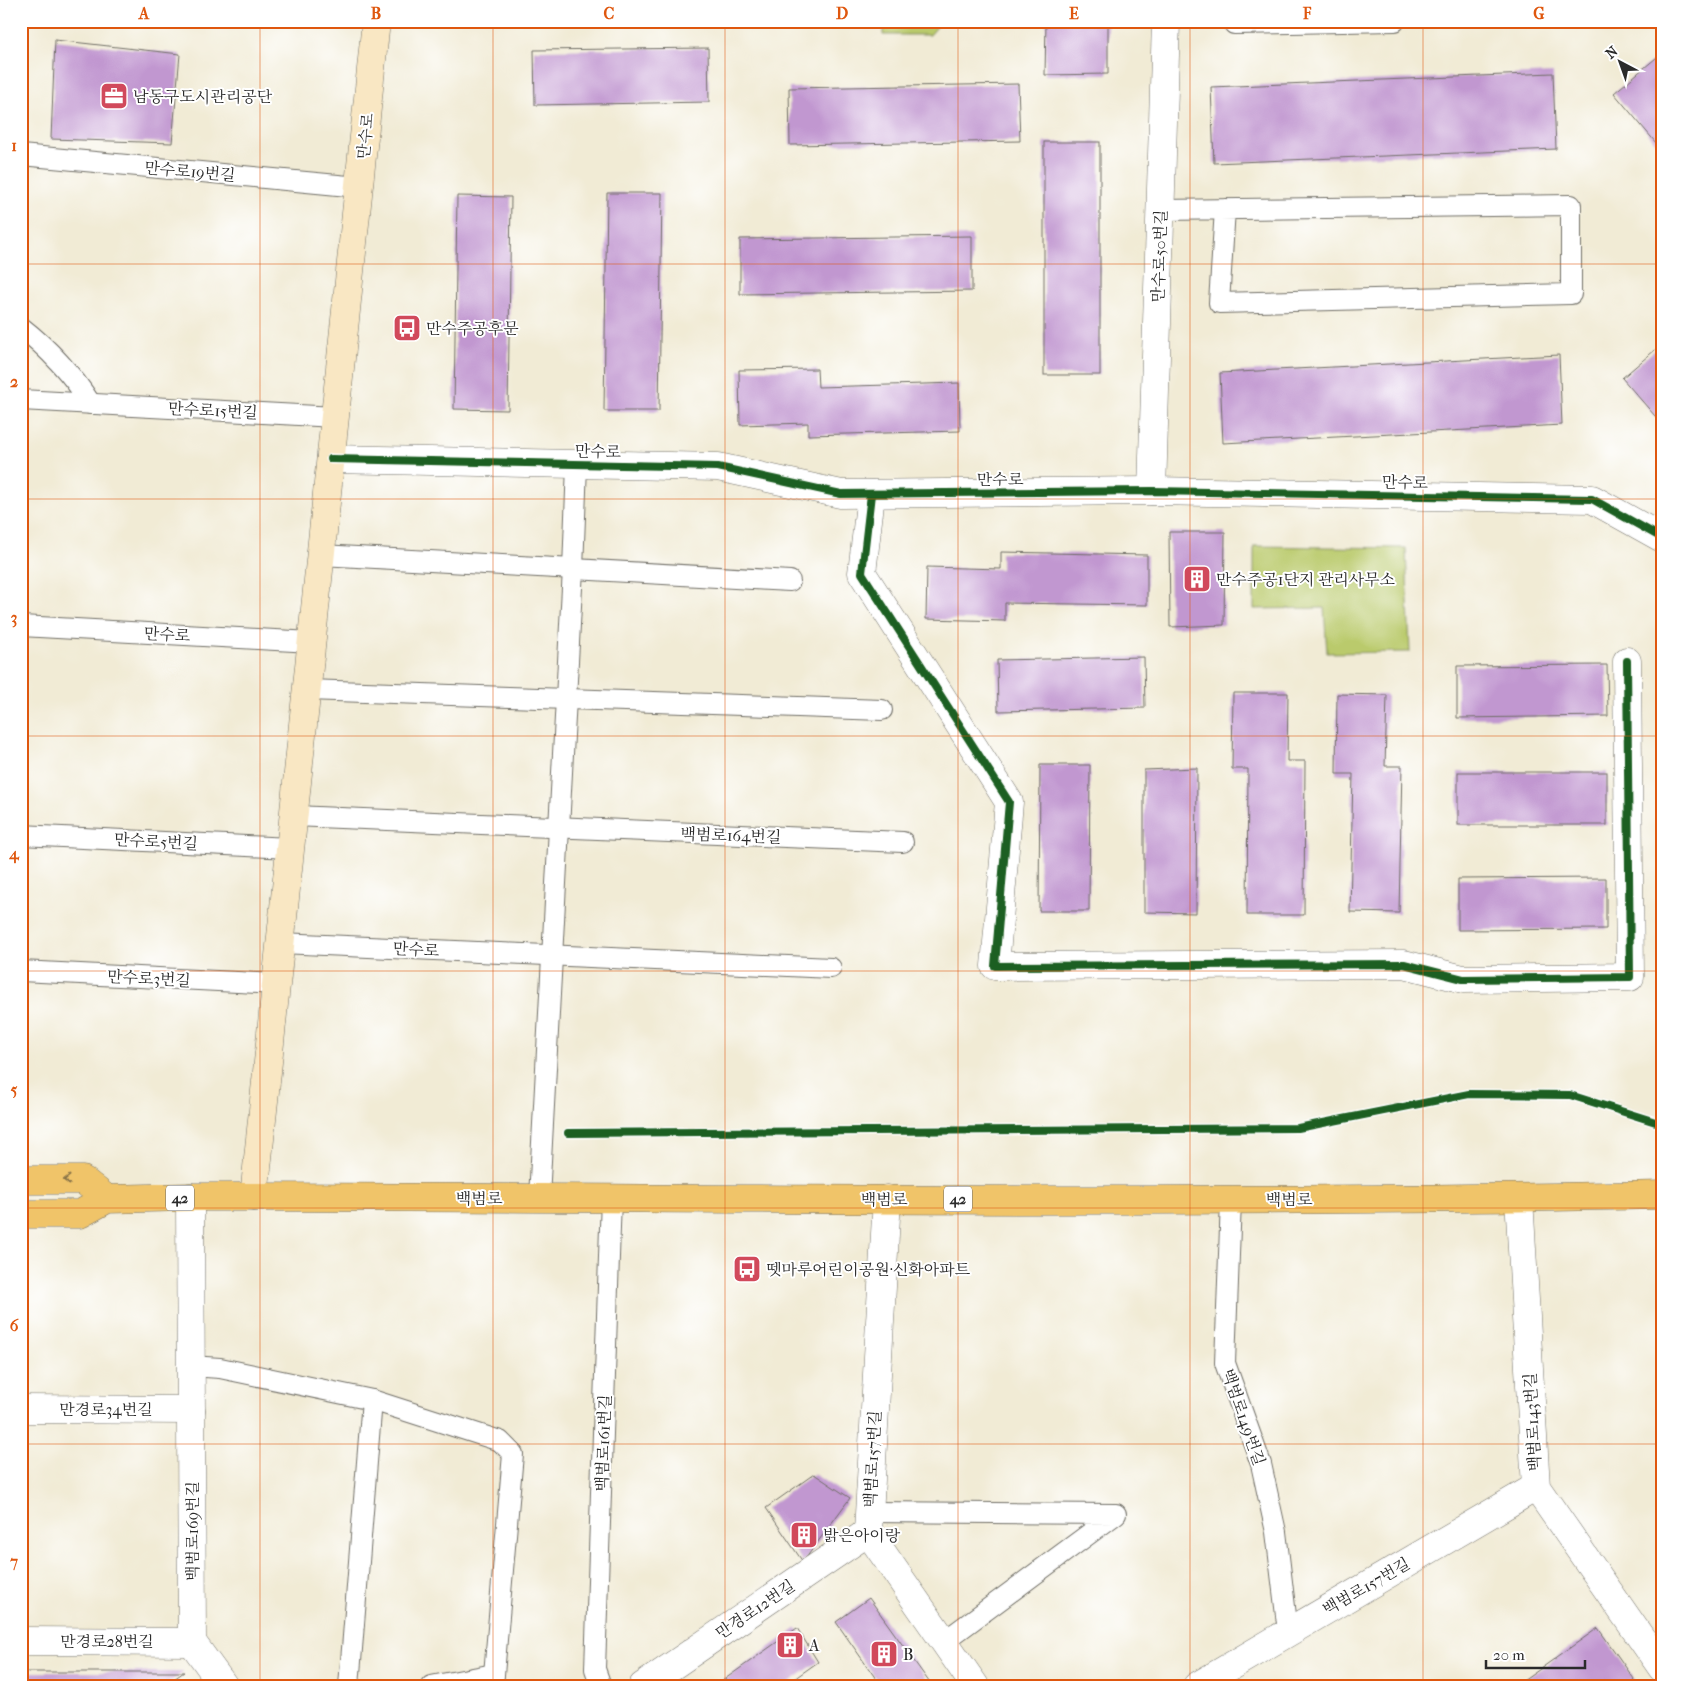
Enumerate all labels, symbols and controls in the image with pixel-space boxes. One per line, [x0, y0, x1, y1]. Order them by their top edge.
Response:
text: A [138, 4, 150, 23]
text: B [371, 4, 381, 23]
text: C [604, 4, 615, 23]
text: D [836, 4, 848, 23]
text: E [1069, 4, 1079, 23]
text: F [1302, 4, 1312, 23]
text: G [1533, 4, 1545, 23]
north arrow [1596, 38, 1646, 88]
text: N [1602, 42, 1622, 62]
office icon: 남동구도시관리공단 [99, 81, 129, 111]
place label: 남동구도시관리공단 [133, 87, 273, 106]
street label: 만수로 [354, 111, 377, 160]
text: 1 [11, 136, 17, 155]
street label: 만수로19번길 [144, 158, 236, 185]
street label: 만수로50번길 [1148, 209, 1171, 303]
bus stop icon: 만수주공후문 [392, 313, 422, 343]
place label: 만수주공후문 [426, 319, 519, 338]
text: 2 [10, 372, 18, 391]
street label: 만수로15번길 [168, 399, 258, 422]
street label: 만수로 [575, 442, 622, 461]
street label: 만수로 [977, 470, 1024, 489]
street label: 만수로 [1382, 473, 1429, 492]
building icon: 만수주공1단지 관리사무소 [1182, 564, 1212, 594]
place label: 만수주공1단지 관리사무소 [1216, 570, 1395, 589]
text: 3 [11, 608, 17, 628]
street label: 만수로 [143, 624, 191, 645]
street label: 백범로164번길 [680, 824, 782, 847]
street label: 만수로5번길 [113, 830, 199, 853]
text: 4 [8, 844, 20, 864]
street label: 만수로 [392, 939, 440, 960]
street label: 만수로3번길 [107, 967, 191, 990]
text: 5 [11, 1080, 18, 1099]
one-way arrow [63, 1175, 71, 1185]
road number: 42 [166, 1186, 194, 1210]
road number: 42 [944, 1186, 972, 1212]
street label: 백범로 [456, 1189, 503, 1208]
street label: 백범로 [861, 1190, 908, 1209]
street label: 백범로 [1266, 1190, 1313, 1209]
bus stop icon: 뗏마루어린이공원·신화아파트 [732, 1254, 762, 1284]
place label: 뗏마루어린이공원·신화아파트 [766, 1260, 971, 1279]
text: 6 [10, 1316, 19, 1335]
street label: 백범로149번길 [1218, 1366, 1269, 1468]
street label: 백범로143번길 [1520, 1372, 1545, 1472]
street label: 백범로161번길 [592, 1394, 615, 1492]
street label: 만경로34번길 [59, 1400, 153, 1419]
street label: 백범로157번길 [860, 1410, 885, 1508]
street label: 백범로169번길 [183, 1481, 202, 1581]
building icon: 밝은아이랑 [789, 1520, 819, 1550]
place label: 밝은아이랑 [823, 1526, 901, 1545]
text: 7 [9, 1552, 18, 1571]
street label: 백범로157번길 [1319, 1554, 1413, 1619]
street label: 만경로12번길 [712, 1576, 798, 1643]
building icon: A [775, 1630, 805, 1660]
street label: 만경로28번길 [60, 1632, 154, 1651]
place label: A [808, 1636, 820, 1655]
scale bar [1486, 1637, 1584, 1669]
building icon: B [869, 1639, 899, 1669]
place label: B [903, 1645, 913, 1664]
text: 20 m [1493, 1646, 1525, 1664]

